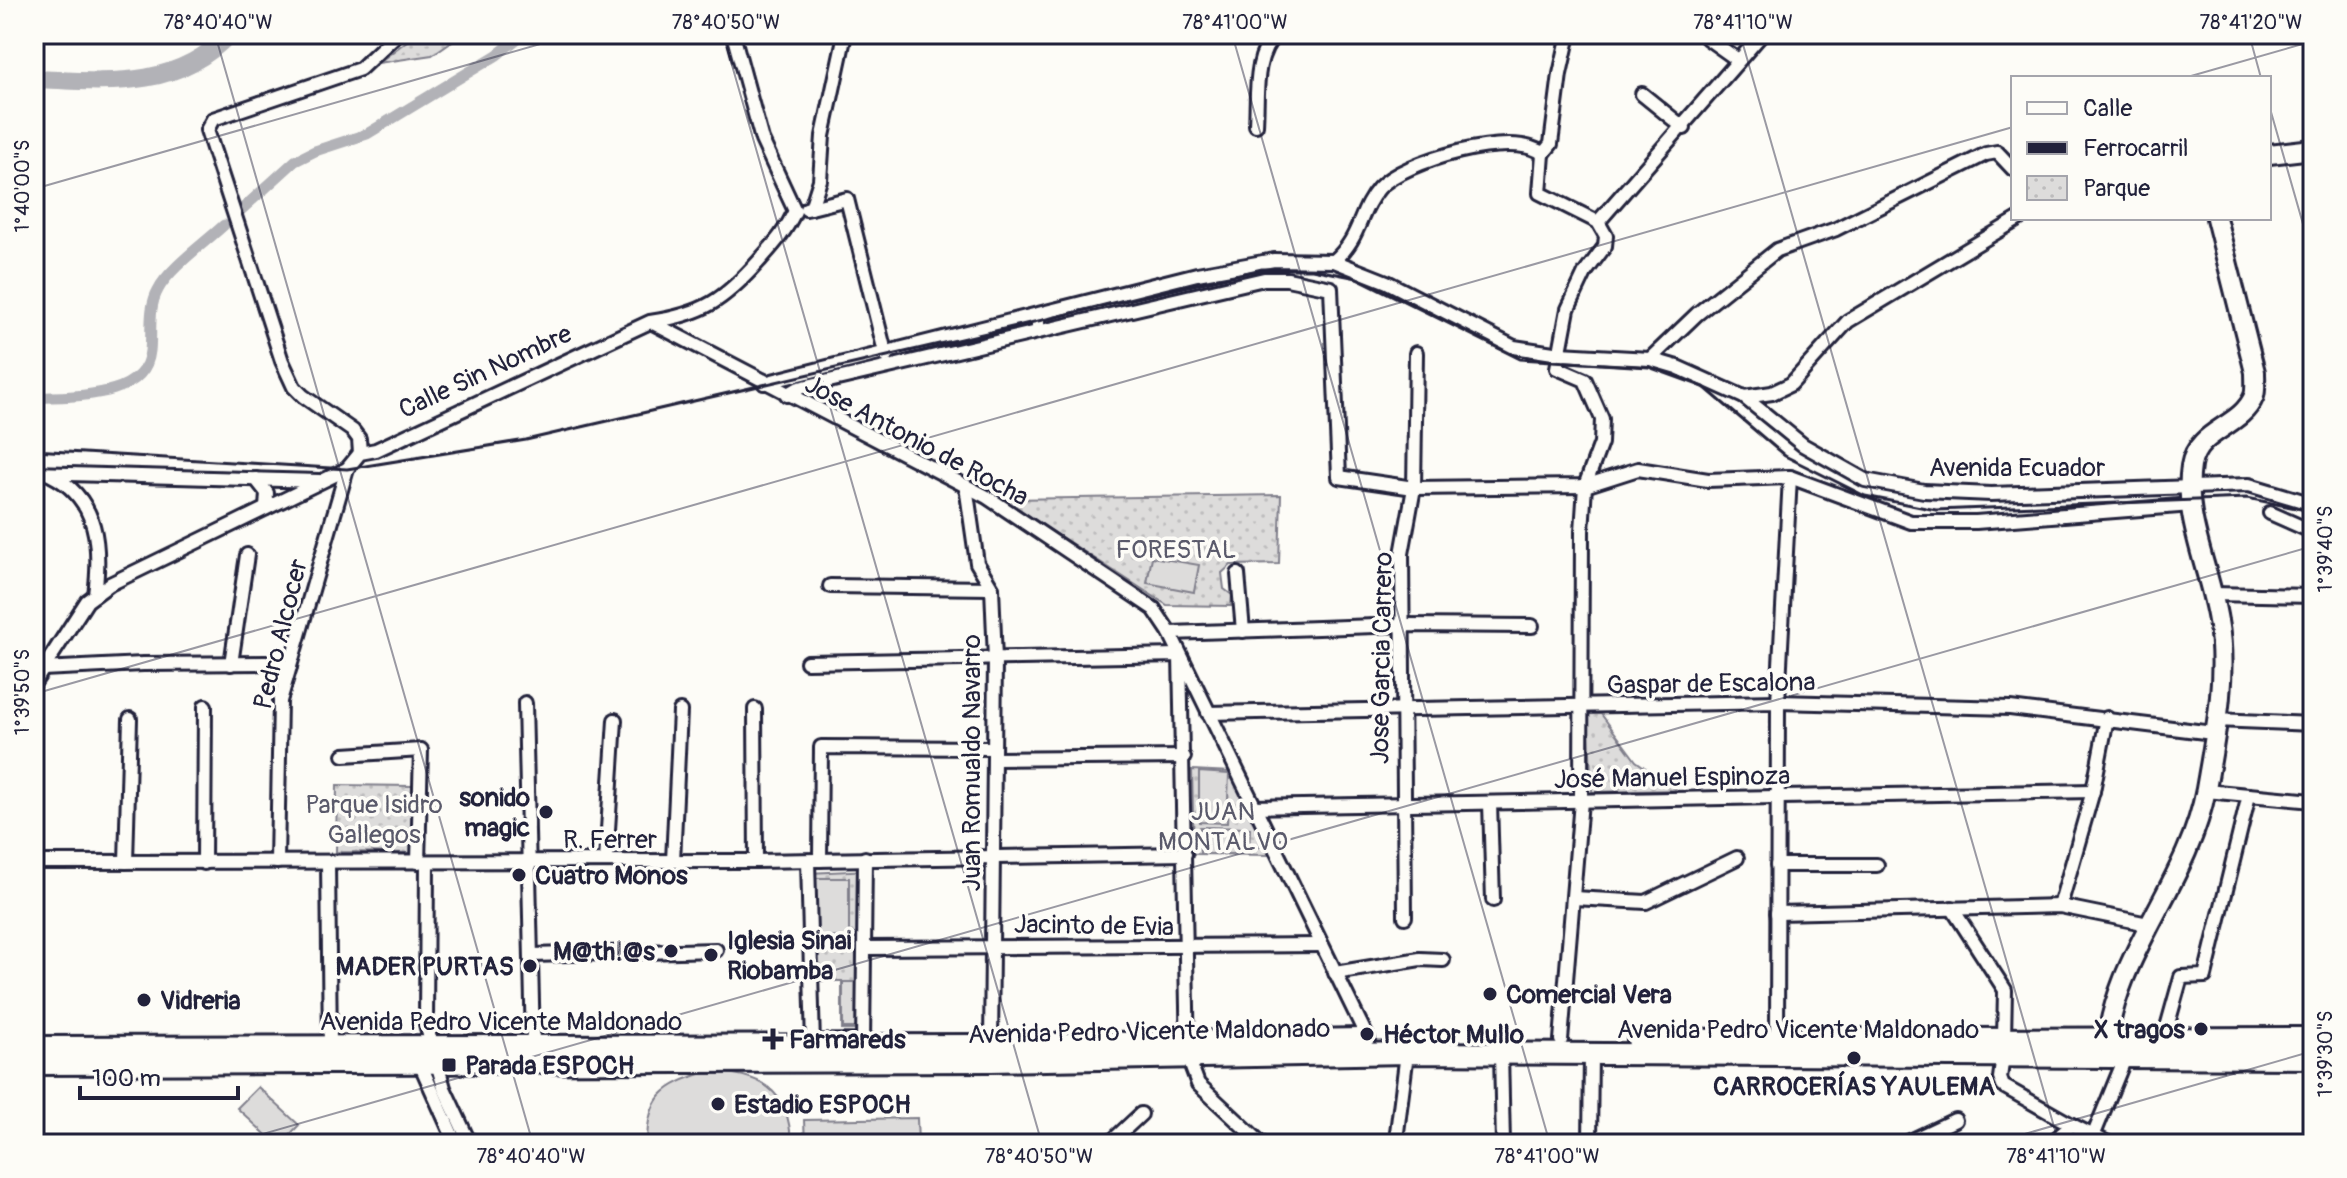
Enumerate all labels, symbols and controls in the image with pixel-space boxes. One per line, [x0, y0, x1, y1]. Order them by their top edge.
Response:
text: 78°40'40"W [163, 10, 273, 35]
text: 78°40'50"W [672, 10, 780, 35]
text: 78°41'00"W [1182, 10, 1288, 35]
text: 78°41'10"W [1693, 10, 1793, 35]
text: 78°41'20"W [2200, 10, 2302, 35]
legend [2011, 76, 2271, 220]
text: Calle [2083, 94, 2132, 123]
text: Ferrocarril [2083, 134, 2189, 163]
text: 1°40'00"S [10, 140, 35, 232]
text: Parque [2083, 174, 2150, 203]
street label: Calle Sin Nombre [394, 318, 577, 426]
street label: Jose Antonio de Rocha [799, 368, 1034, 513]
street label: Avenida Ecuador [1929, 452, 2106, 484]
text: 1°39'40"S [2313, 505, 2338, 593]
park label: FORESTAL [1115, 534, 1237, 566]
street label: Jose Garcia Carrero [1364, 552, 1400, 764]
street label: Pedro Alcocer [247, 555, 315, 713]
street label: Juan Romualdo Navarro [956, 634, 988, 892]
text: 1°39'50"S [10, 649, 35, 735]
street label: Gaspar de Escalona [1606, 666, 1816, 702]
street label: José Manuel Espinoza [1553, 760, 1791, 796]
place label: sonido magic [459, 782, 530, 844]
park label: Parque Isidro Gallegos [305, 789, 443, 851]
park label: JUAN MONTALVO [1158, 796, 1288, 858]
marker: sonido magic [537, 803, 555, 821]
street label: R. Ferrer [563, 824, 658, 856]
place label: Cuatro Monos [535, 860, 688, 892]
marker: Cuatro Monos [510, 866, 528, 884]
street label: Jacinto de Evia [1014, 909, 1174, 943]
place label: Iglesia Sinai Riobamba [727, 925, 852, 987]
place label: M@th!@s [553, 936, 655, 968]
marker: M@th!@s [662, 942, 680, 960]
marker: Iglesia Sinai Riobamba [702, 946, 720, 964]
place label: MADER PURTAS [336, 951, 514, 983]
marker: MADER PURTAS [521, 957, 539, 975]
place label: Comercial Vera [1506, 979, 1672, 1011]
place label: Vidreria [160, 985, 241, 1017]
marker: Comercial Vera [1481, 985, 1499, 1003]
marker: Vidreria [135, 991, 153, 1009]
street label: Avenida Pedro Vicente Maldonado [320, 1006, 682, 1038]
text: 1°39'30"S [2313, 1011, 2338, 1097]
street label: Avenida Pedro Vicente Maldonado [968, 1013, 1331, 1051]
street label: Avenida Pedro Vicente Maldonado [1617, 1014, 1979, 1046]
place label: X tragos [2094, 1014, 2185, 1046]
place label: Héctor Mullo [1383, 1019, 1524, 1051]
marker: X tragos [2192, 1020, 2210, 1038]
place label: Farmareds [789, 1024, 906, 1056]
marker: Héctor Mullo [1358, 1025, 1376, 1043]
marker: Farmareds [764, 1030, 782, 1048]
marker: CARROCERÍAS YAULEMA [1845, 1049, 1863, 1067]
scale bar [80, 1050, 238, 1100]
place label: Parada ESPOCH [465, 1050, 634, 1082]
marker: Parada ESPOCH [440, 1056, 458, 1074]
text: 100 m [92, 1064, 161, 1093]
place label: CARROCERÍAS YAULEMA [1713, 1071, 1995, 1103]
place label: Estadio ESPOCH [734, 1089, 911, 1121]
marker: Estadio ESPOCH [709, 1095, 727, 1113]
text: 78°40'40"W [476, 1144, 586, 1169]
text: 78°40'50"W [985, 1144, 1093, 1169]
text: 78°41'00"W [1494, 1144, 1600, 1169]
text: 78°41'10"W [2006, 1144, 2106, 1169]

